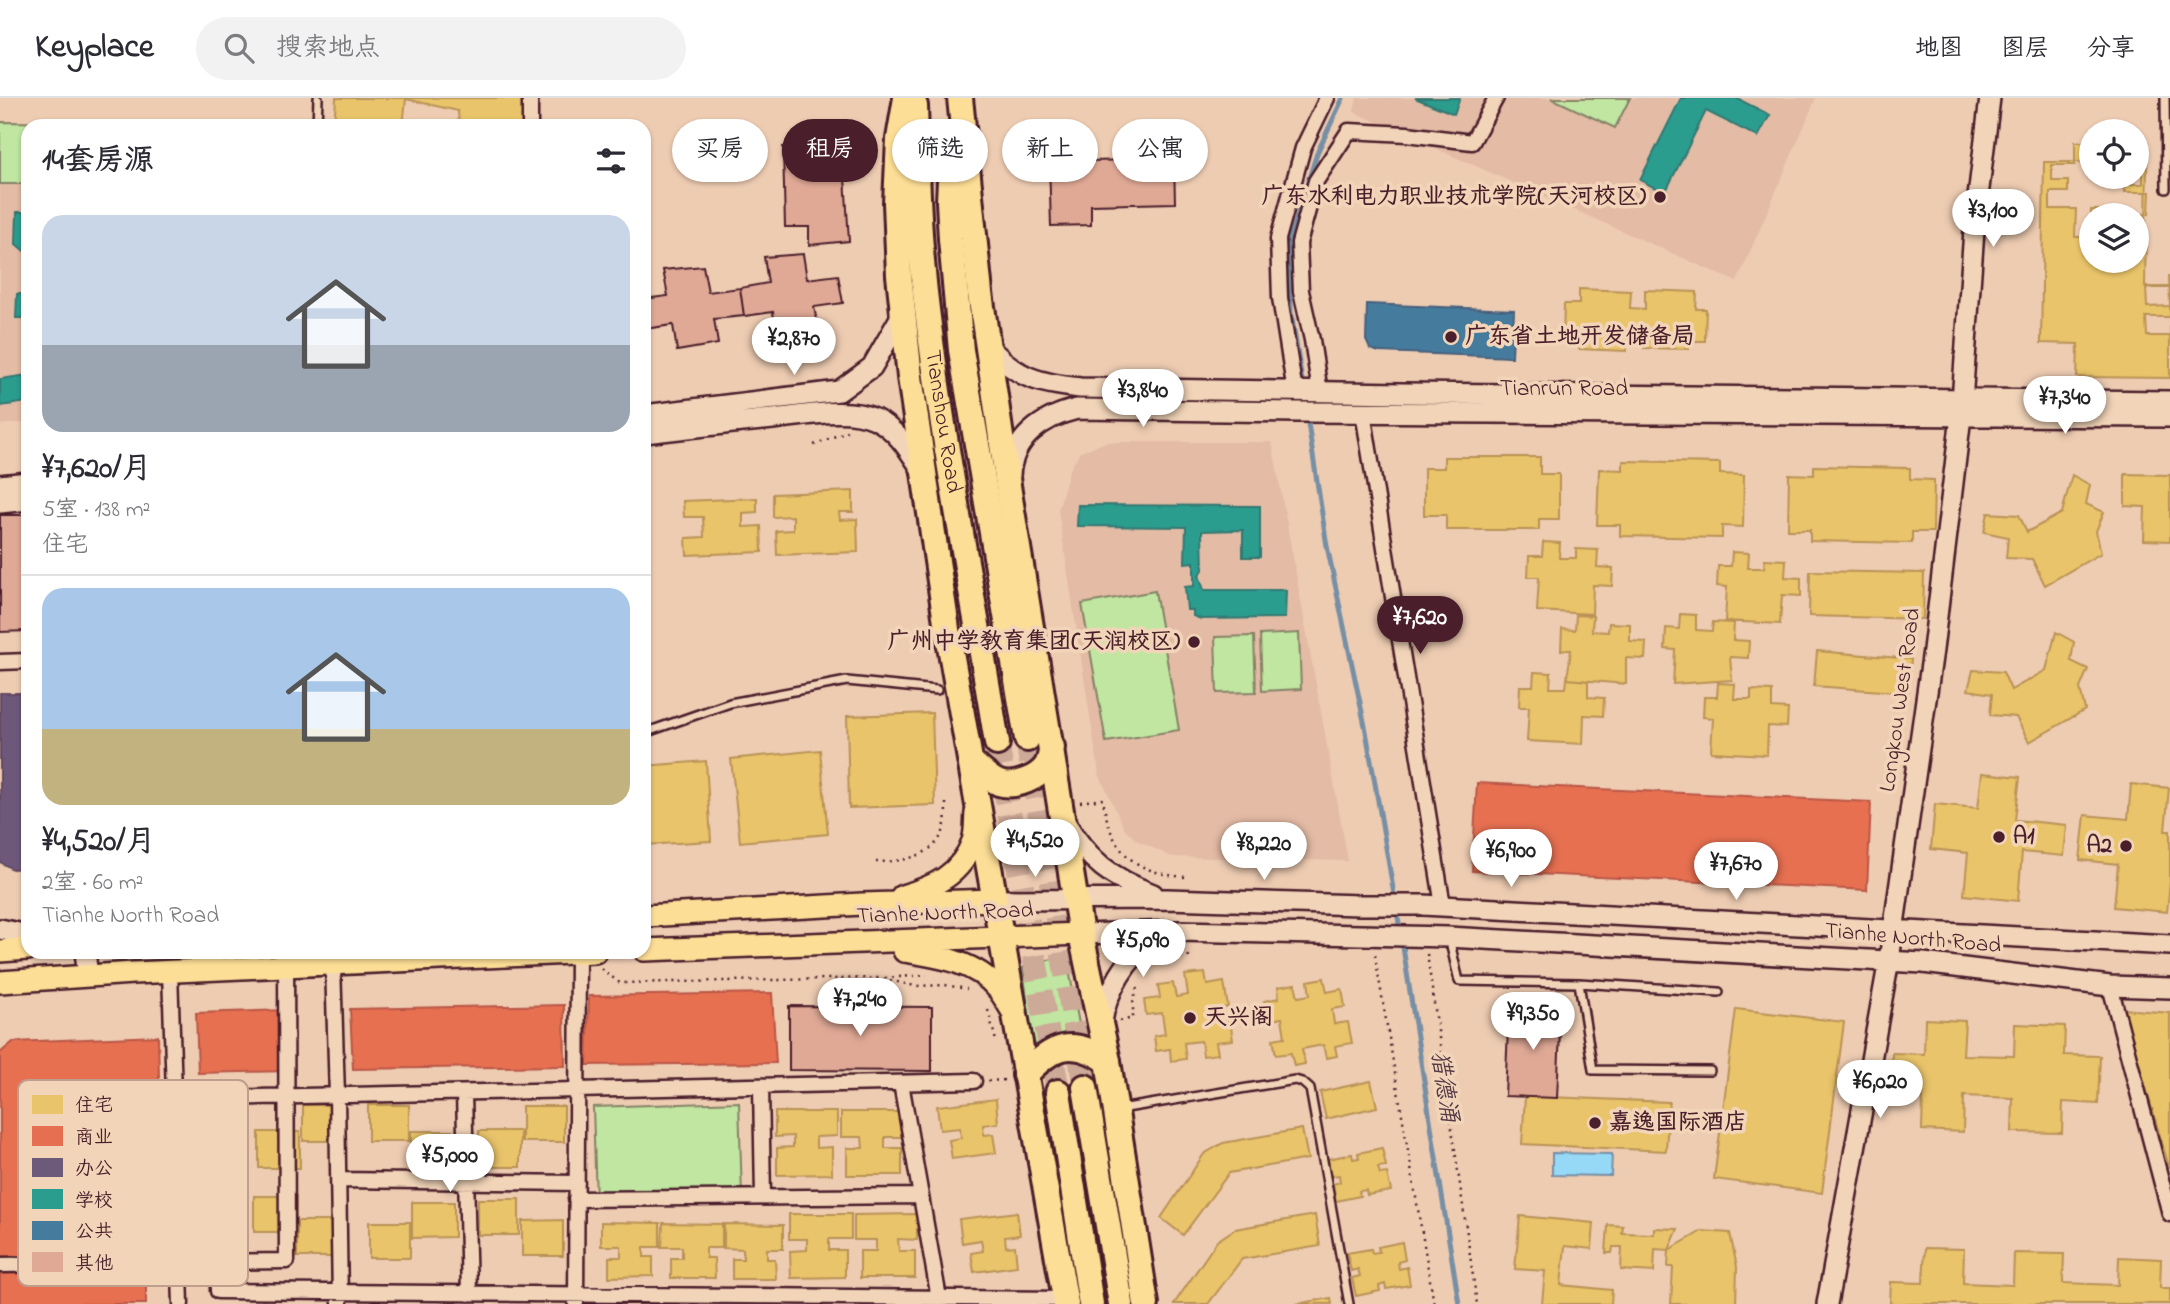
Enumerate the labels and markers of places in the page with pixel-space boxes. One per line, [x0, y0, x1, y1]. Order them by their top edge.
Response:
place label: 广东水利电力职业技术学院(天河校区) [1262, 181, 1646, 214]
marker: 广东水利电力职业技术学院(天河校区) [1652, 189, 1668, 205]
pin: ¥3,100 [1936, 190, 2050, 249]
pin: ¥2,870 [737, 317, 851, 377]
place label: 广东省土地开发储备局 [1465, 321, 1695, 354]
marker: 广东省土地开发储备局 [1443, 329, 1459, 345]
pin: ¥3,840 [1086, 370, 1200, 429]
pin: ¥7,340 [2008, 376, 2122, 436]
pin: ¥7,620 [1363, 596, 1477, 656]
place label: 广州中学教育集团(天润校区) [888, 626, 1180, 659]
marker: 广州中学教育集团(天润校区) [1186, 634, 1202, 650]
pin: ¥4,520 [978, 820, 1092, 879]
place label: A1 [2013, 821, 2035, 854]
pin: ¥8,220 [1207, 822, 1321, 882]
marker: A1 [1991, 829, 2007, 845]
pin: ¥6,900 [1454, 830, 1568, 889]
place label: A2 [2086, 830, 2113, 863]
marker: A2 [2118, 838, 2134, 854]
pin: ¥7,670 [1679, 842, 1793, 902]
pin: ¥5,090 [1086, 920, 1200, 979]
pin: ¥7,240 [803, 978, 917, 1038]
pin: ¥9,350 [1476, 992, 1590, 1052]
place label: 天兴阁 [1204, 1002, 1273, 1035]
marker: 天兴阁 [1182, 1010, 1198, 1026]
pin: ¥6,020 [1823, 1060, 1937, 1120]
place label: 嘉逸国际酒店 [1609, 1107, 1747, 1140]
marker: 嘉逸国际酒店 [1587, 1115, 1603, 1131]
pin: ¥5,000 [393, 1134, 507, 1194]

